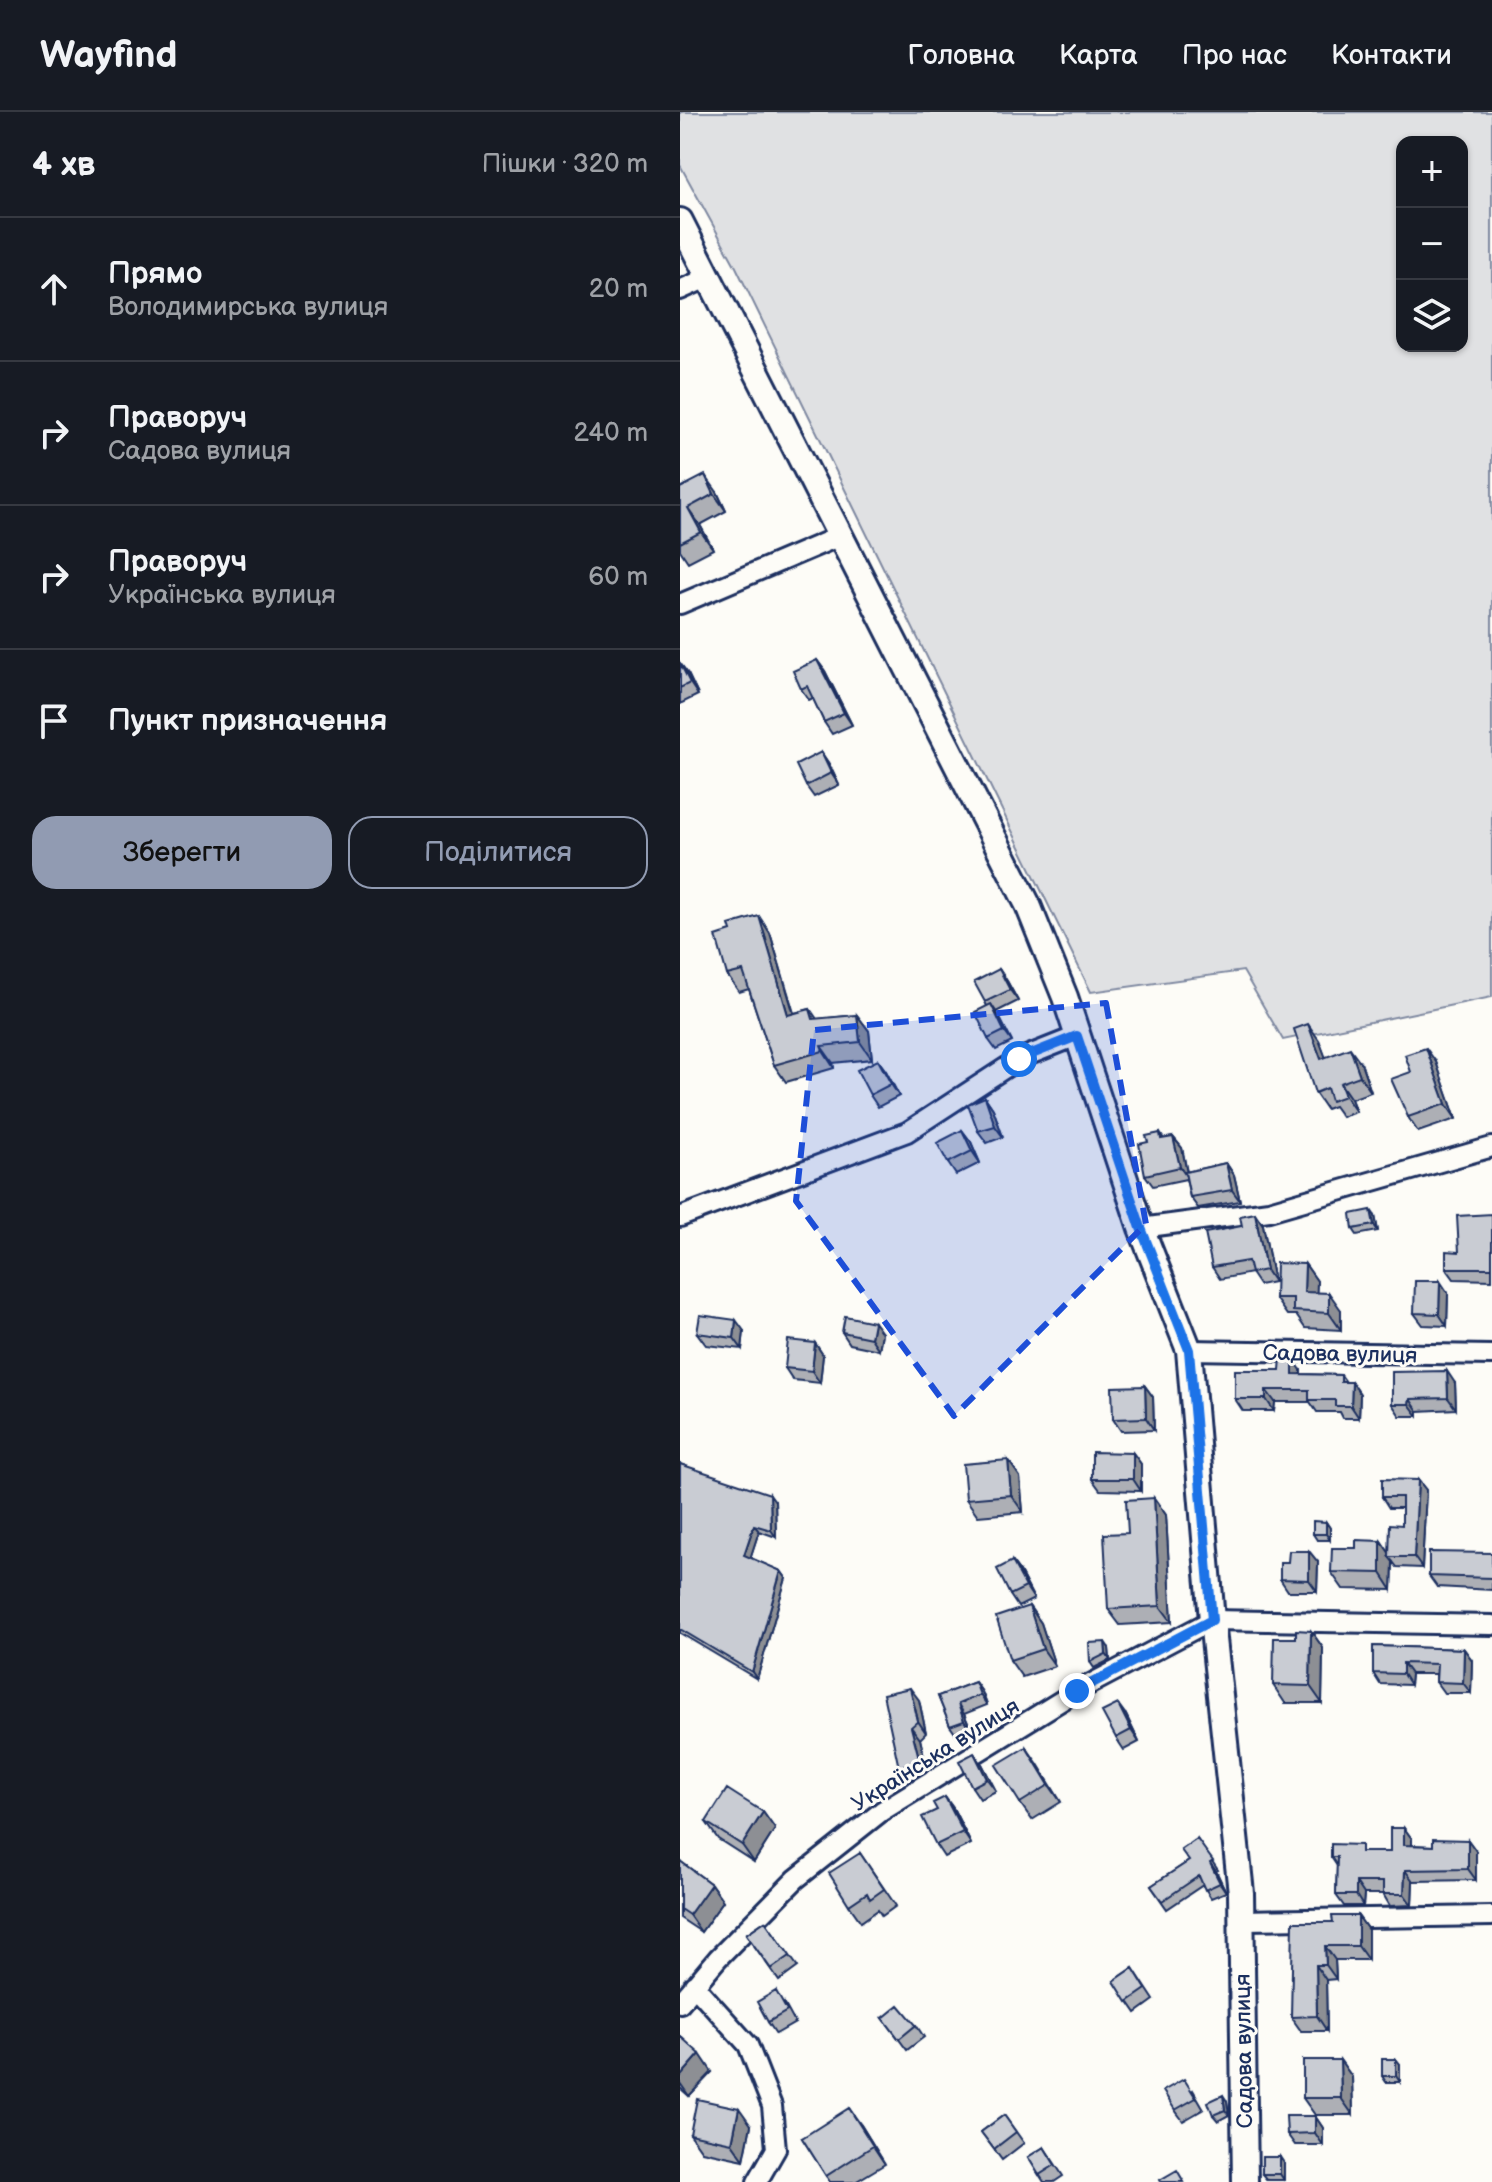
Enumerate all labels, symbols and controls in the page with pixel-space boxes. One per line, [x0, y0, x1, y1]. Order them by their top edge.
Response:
text: Wayfind [40, 33, 178, 78]
text: Головна [908, 39, 1015, 72]
text: Карта [1059, 39, 1138, 72]
text: Про нас [1182, 39, 1287, 72]
text: Контакти [1331, 39, 1452, 72]
map controls [1396, 136, 1468, 352]
button: + [1396, 136, 1468, 208]
text: 4 хв [32, 144, 95, 185]
text: Пішки · 320 m [482, 149, 648, 180]
button: − [1396, 208, 1468, 280]
text: Прямо [108, 256, 202, 292]
icon: ahead [32, 267, 76, 311]
text: 20 m [589, 274, 648, 305]
button: layers [1396, 280, 1468, 352]
text: Володимирська вулиця [108, 292, 388, 323]
text: Праворуч [108, 400, 247, 436]
icon: right [32, 411, 76, 455]
text: 240 m [573, 418, 648, 449]
text: Садова вулиця [108, 436, 291, 467]
text: Праворуч [108, 544, 247, 580]
icon: right [32, 555, 76, 599]
text: 60 m [588, 562, 648, 593]
text: Українська вулиця [108, 580, 336, 611]
icon: arrive [32, 699, 76, 743]
text: Пункт призначення [108, 703, 387, 739]
button: Зберегти [32, 816, 332, 889]
button: Поділитися [348, 816, 648, 889]
route start [1001, 1041, 1037, 1077]
street label: Садова вулиця [1262, 1340, 1418, 1369]
route end [1059, 1673, 1095, 1709]
street label: Українська вулиця [847, 1693, 1025, 1818]
street label: Садова вулиця [1230, 1973, 1259, 2129]

